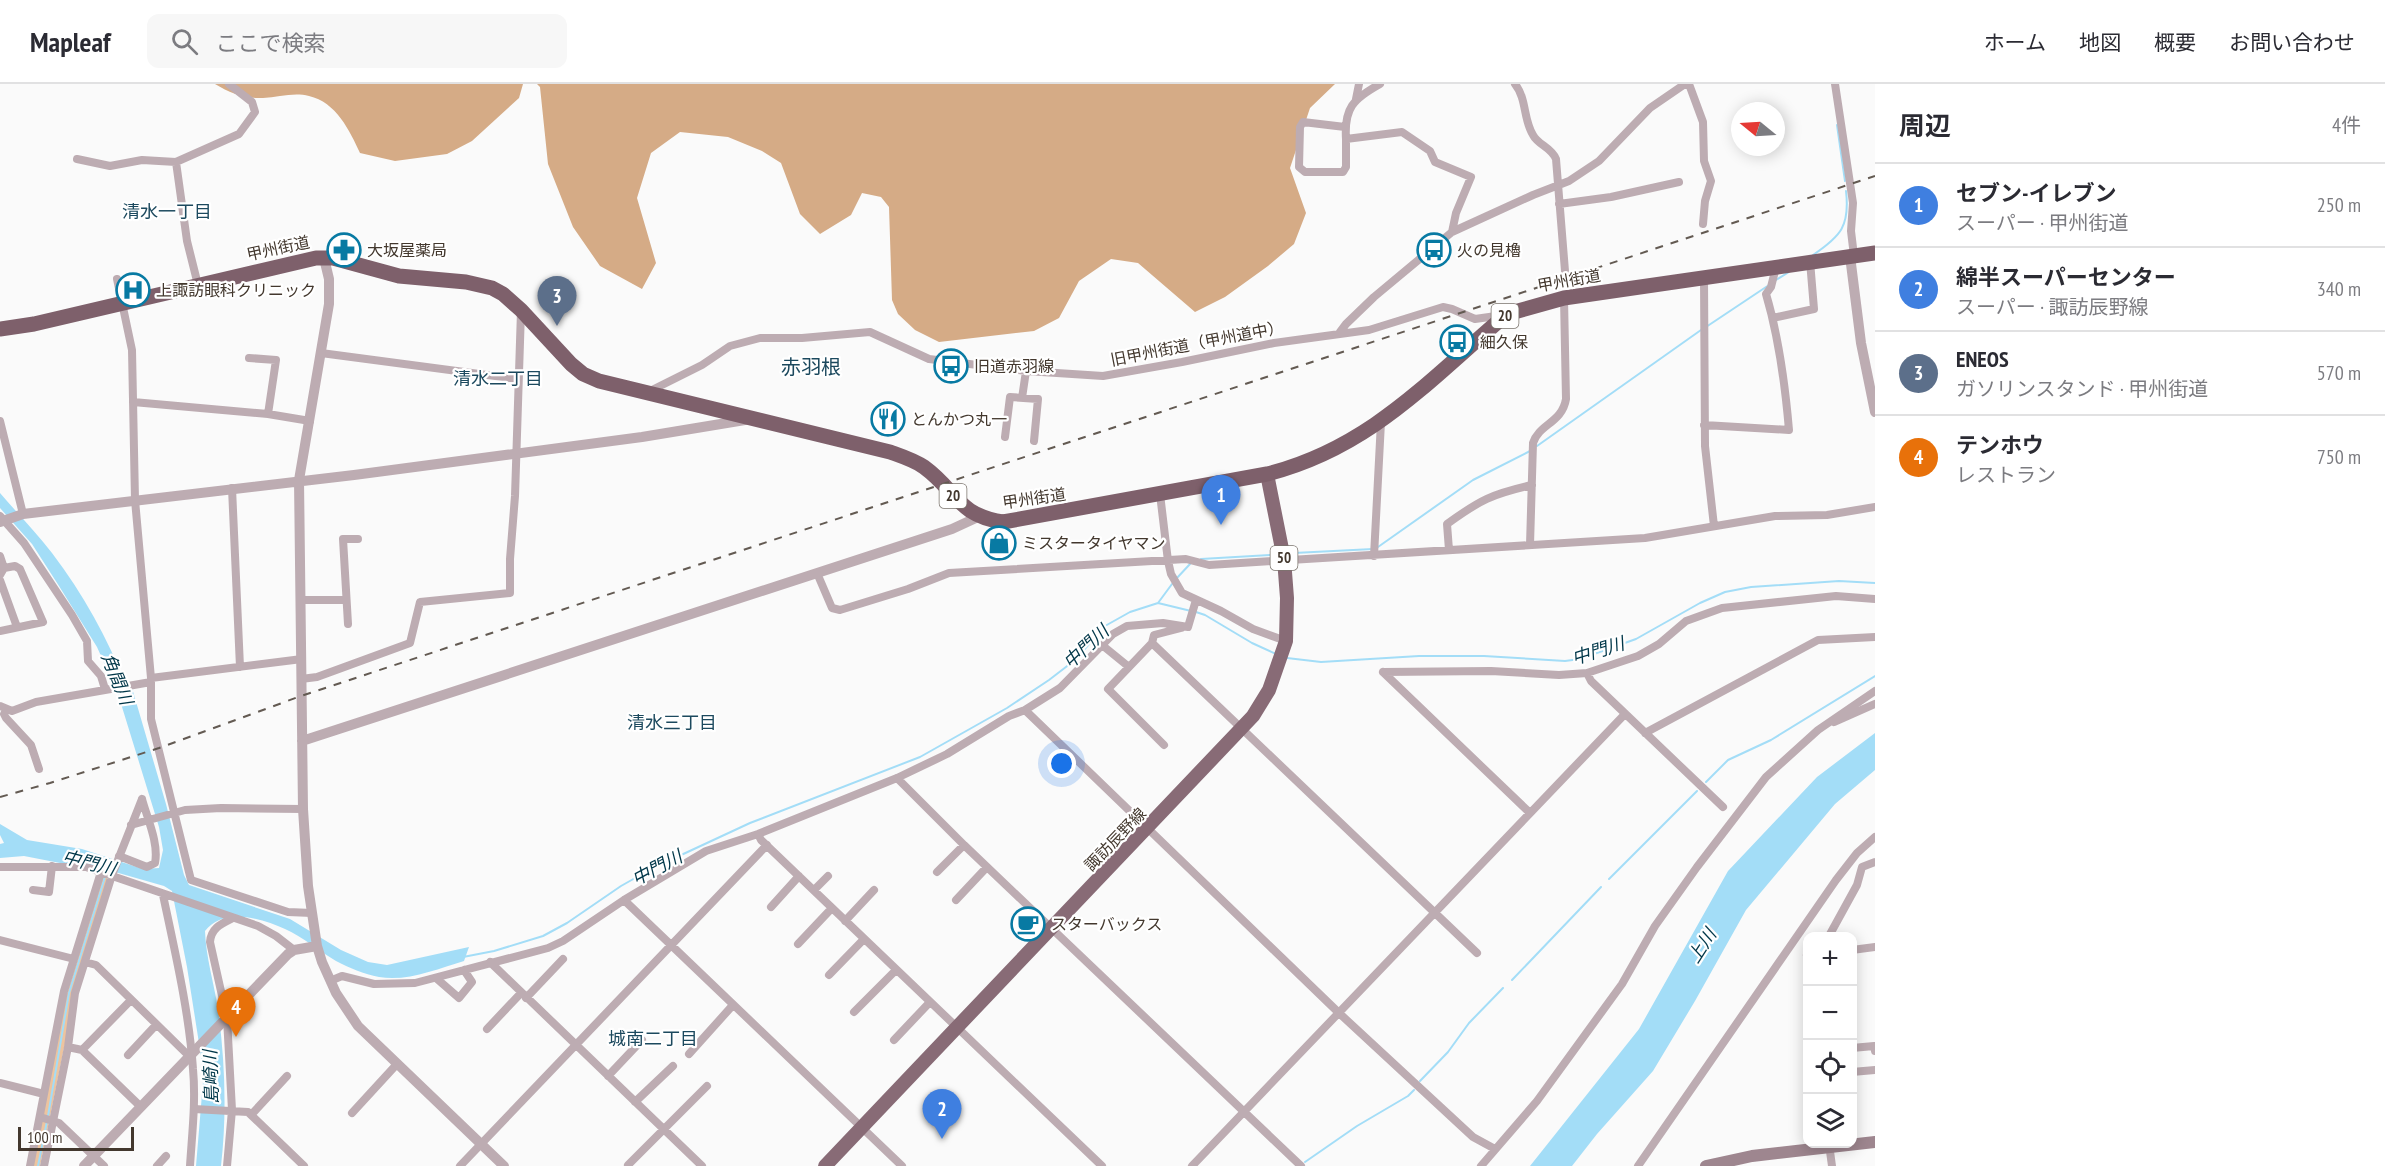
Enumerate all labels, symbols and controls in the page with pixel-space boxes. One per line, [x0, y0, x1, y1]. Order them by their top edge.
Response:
search box [147, 14, 567, 68]
text: Mapleaf [30, 23, 111, 60]
icon: search [168, 25, 201, 58]
text: ここで検索 [216, 29, 326, 57]
text: ホーム [1984, 29, 2046, 56]
text: 地図 [2079, 29, 2121, 56]
text: 概要 [2154, 29, 2196, 56]
text: お問い合わせ [2229, 29, 2355, 56]
north arrow [1731, 102, 1785, 156]
text: 周辺 [1899, 109, 1951, 142]
text: 4件 [2332, 112, 2361, 138]
text: セブン-イレブン [1956, 179, 2117, 207]
text: 1 [1914, 192, 1923, 218]
text: 250 m [2317, 192, 2361, 218]
district label: 清水一丁目 [122, 200, 212, 223]
text: スーパー · 甲州街道 [1956, 210, 2129, 236]
street label: 甲州街道 [245, 232, 311, 264]
pharmacy icon: 大坂屋薬局 [326, 232, 362, 268]
bus stop icon: 火の見櫓 [1416, 232, 1452, 268]
place label: 大坂屋薬局 [367, 240, 447, 260]
place label: 火の見櫓 [1457, 240, 1521, 260]
text: 綿半スーパーセンター [1956, 263, 2176, 291]
street label: 甲州街道 [1536, 265, 1602, 295]
hospital icon: 上諏訪眼科クリニック [115, 272, 151, 308]
pin: 3 [538, 276, 576, 326]
text: 2 [1914, 276, 1923, 302]
text: 340 m [2317, 276, 2361, 302]
place label: 上諏訪眼科クリニック [156, 280, 316, 300]
text: スーパー · 諏訪辰野線 [1956, 294, 2149, 320]
road number: 20 [1492, 304, 1518, 328]
street label: 旧甲州街道（甲州道中） [1109, 316, 1285, 370]
bus stop icon: 細久保 [1439, 324, 1475, 360]
place label: 細久保 [1480, 332, 1528, 352]
text: ENEOS [1956, 345, 2009, 373]
bus stop icon: 旧道赤羽線 [933, 348, 969, 384]
district label: 赤羽根 [781, 354, 841, 380]
place label: 旧道赤羽線 [974, 356, 1054, 376]
text: 3 [1914, 360, 1923, 386]
text: 570 m [2317, 360, 2361, 386]
district label: 清水二丁目 [453, 367, 543, 390]
text: ガソリンスタンド · 甲州街道 [1956, 376, 2208, 402]
restaurant icon: とんかつ丸一 [870, 401, 906, 437]
place label: とんかつ丸一 [911, 409, 1007, 429]
text: テンホウ [1956, 431, 2044, 459]
text: 4 [1914, 444, 1923, 470]
text: 750 m [2317, 444, 2361, 470]
text: レストラン [1956, 462, 2056, 488]
pin: 1 [1202, 476, 1240, 525]
road number: 20 [940, 484, 966, 508]
street label: 甲州街道 [1001, 484, 1067, 512]
shop icon: ミスタータイヤマン [981, 525, 1017, 561]
place label: ミスタータイヤマン [1022, 533, 1166, 553]
road number: 50 [1270, 546, 1298, 570]
water label: 中門川 [1058, 618, 1115, 673]
water label: 中門川 [1569, 631, 1629, 669]
water label: 角間川 [97, 649, 139, 710]
district label: 清水三丁目 [627, 711, 717, 734]
your location [1047, 749, 1076, 778]
street label: 諏訪辰野線 [1080, 803, 1150, 875]
water label: 中門川 [628, 844, 688, 890]
water label: 中門川 [60, 845, 120, 881]
cafe icon: スターバックス [1010, 906, 1046, 942]
place label: スターバックス [1051, 914, 1162, 934]
water label: 上川 [1682, 923, 1722, 967]
map controls [1803, 932, 1857, 1148]
button: + [1803, 932, 1857, 986]
button: − [1803, 986, 1857, 1040]
pin: 4 [216, 988, 256, 1037]
district label: 城南二丁目 [608, 1027, 698, 1050]
button: locate [1803, 1040, 1857, 1094]
water label: 島崎川 [198, 1048, 223, 1104]
pin: 2 [922, 1090, 962, 1139]
button: layers [1803, 1094, 1857, 1148]
scale bar [18, 1124, 134, 1152]
text: 100 m [27, 1127, 62, 1147]

